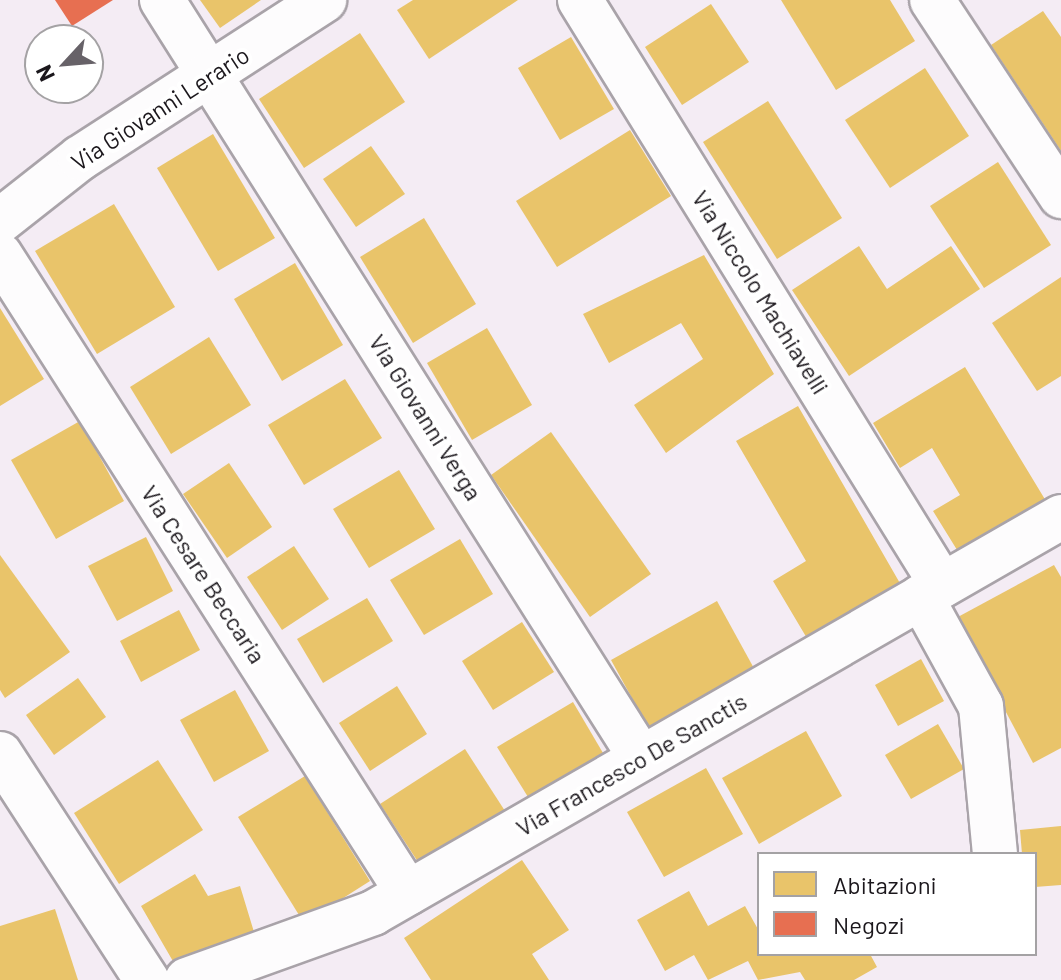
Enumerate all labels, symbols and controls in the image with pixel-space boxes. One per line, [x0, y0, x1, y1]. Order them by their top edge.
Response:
north arrow [24, 24, 104, 104]
street label: Via Giovanni Lerario [66, 40, 254, 176]
text: N [29, 61, 59, 86]
street label: Via Niccolo Machiavelli [687, 185, 835, 399]
street label: Via Giovanni Verga [363, 329, 489, 505]
street label: Via Cesare Beccaria [136, 480, 272, 668]
street label: Via Francesco De Sanctis [511, 686, 751, 842]
legend [757, 852, 1037, 956]
text: Abitazioni [833, 870, 937, 899]
text: Negozi [833, 910, 905, 939]

